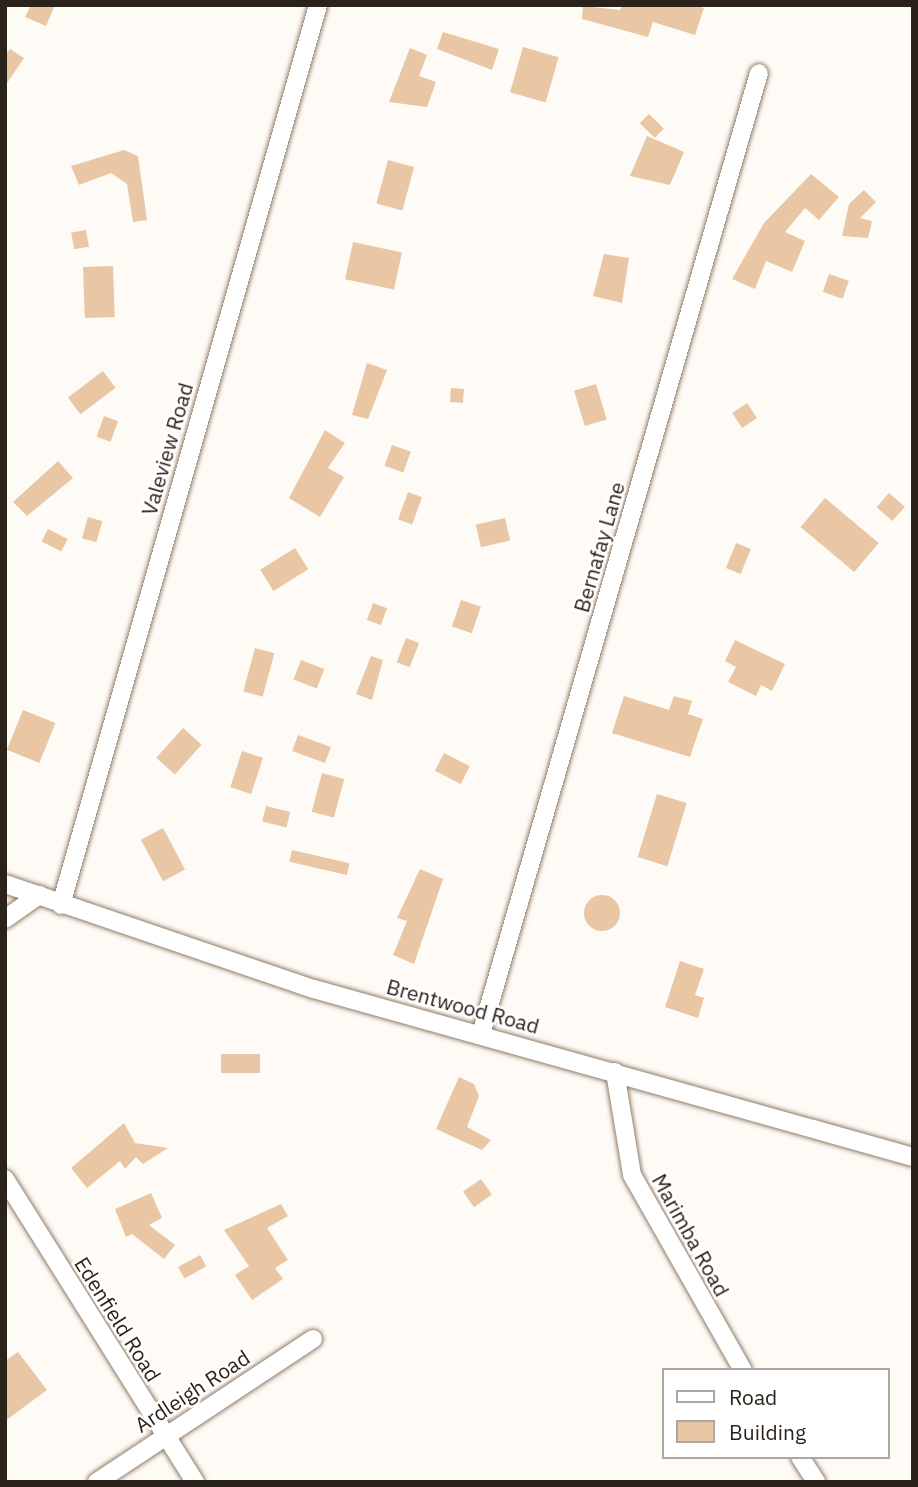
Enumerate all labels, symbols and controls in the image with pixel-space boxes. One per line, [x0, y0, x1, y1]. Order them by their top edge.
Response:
street label: Valeview Road [136, 380, 198, 518]
street label: Bernafay Lane [568, 479, 630, 615]
street label: Brentwood Road [384, 973, 542, 1039]
street label: Marimba Road [647, 1169, 735, 1301]
street label: Edenfield Road [70, 1252, 166, 1386]
street label: Ardleigh Road [130, 1344, 254, 1438]
legend [662, 1368, 890, 1459]
text: Road [729, 1383, 777, 1411]
text: Building [729, 1418, 806, 1446]

